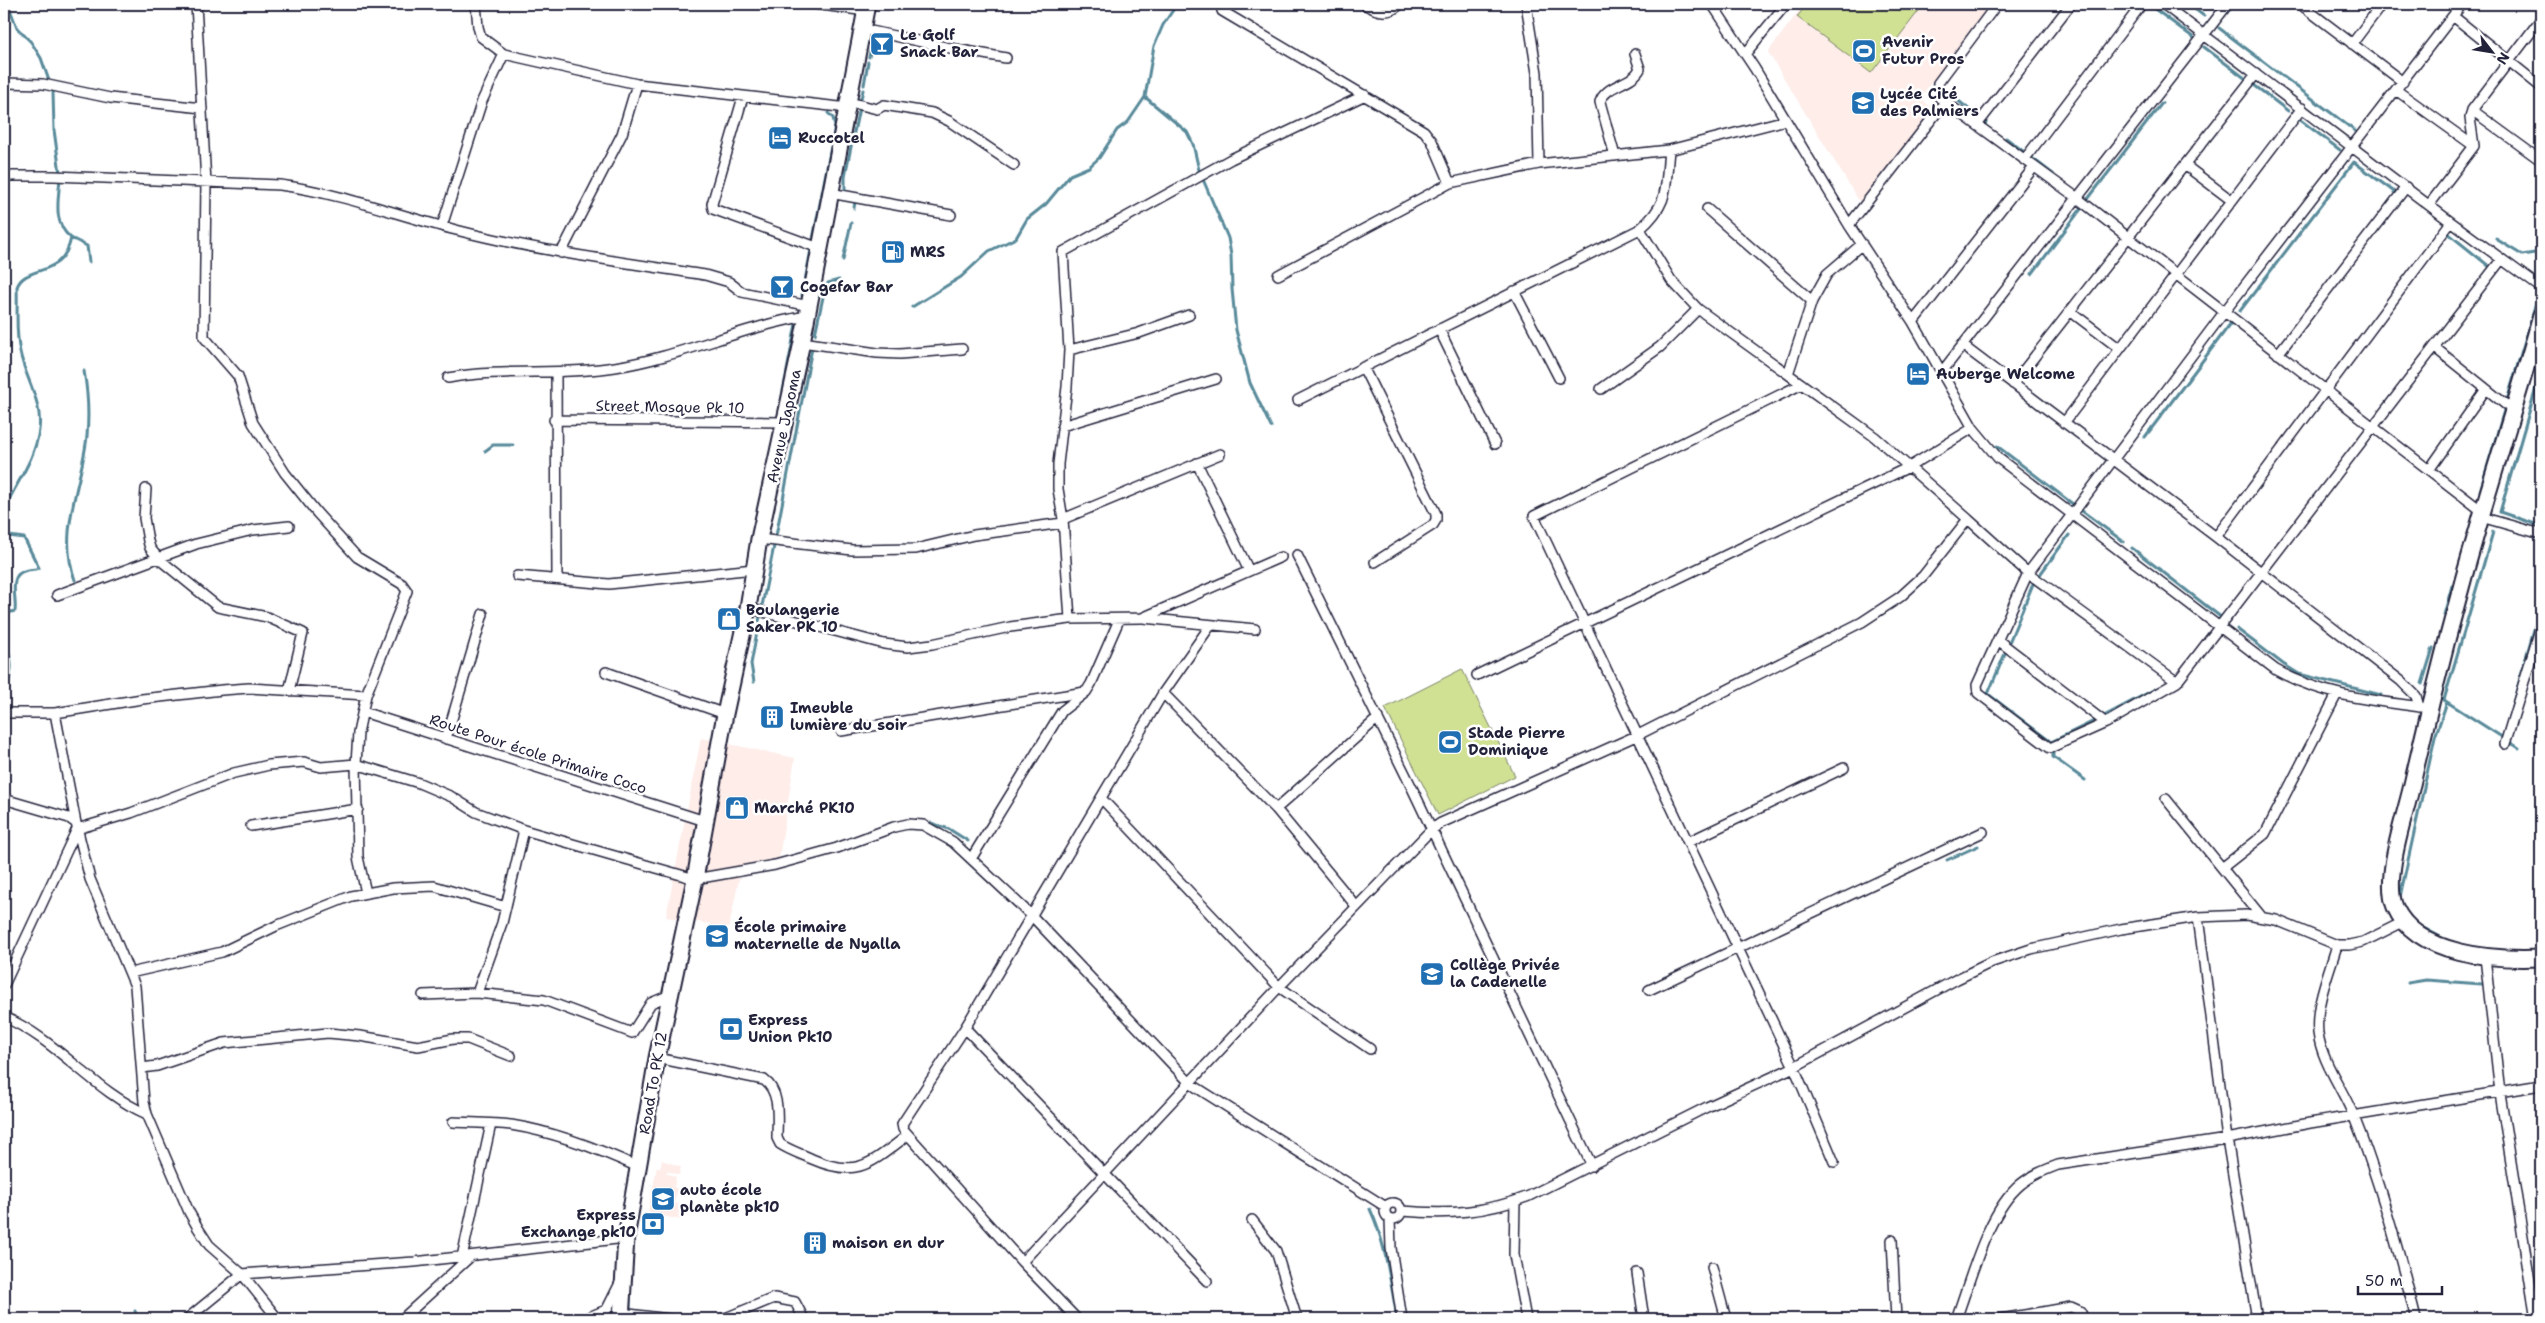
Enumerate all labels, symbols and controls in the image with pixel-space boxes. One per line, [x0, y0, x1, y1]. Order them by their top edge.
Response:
place label: Le Golf Snack Bar [900, 25, 979, 62]
north arrow [2468, 28, 2518, 78]
bar icon: Le Golf Snack Bar [869, 31, 895, 57]
place label: Avenir Futur Pros [1882, 32, 1965, 69]
sports icon: Avenir Futur Pros [1851, 38, 1877, 64]
text: N [2493, 49, 2514, 68]
place label: Lycée Cité des Palmiers [1880, 84, 1979, 121]
school or university icon: Lycée Cité des Palmiers [1850, 90, 1876, 116]
hotel icon: Ruccotel [767, 125, 793, 151]
place label: Ruccotel [798, 128, 865, 148]
fuel station icon: MRS [880, 239, 906, 265]
place label: MRS [910, 242, 946, 262]
bar icon: Cogefar Bar [769, 274, 795, 300]
place label: Cogefar Bar [800, 277, 893, 297]
hotel icon: Auberge Welcome [1905, 361, 1931, 387]
place label: Auberge Welcome [1936, 364, 2075, 384]
street label: Avenue Japoma [762, 367, 806, 485]
street label: Street Mosque Pk 10 [595, 396, 745, 418]
place label: Boulangerie Saker PK 10 [746, 600, 840, 637]
shop icon: Boulangerie Saker PK 10 [716, 606, 742, 632]
place label: Imeuble lumière du soir [790, 698, 907, 735]
building icon: Imeuble lumière du soir [759, 704, 785, 730]
street label: Route Pour école Primaire Coco [427, 709, 649, 799]
place label: Stade Pierre Dominique [1468, 723, 1565, 760]
sports icon: Stade Pierre Dominique [1437, 729, 1463, 755]
shop icon: Marché PK10 [724, 795, 750, 821]
place label: Marché PK10 [754, 798, 855, 818]
place label: École primaire maternelle de Nyalla [734, 916, 901, 954]
school or university icon: École primaire maternelle de Nyalla [704, 923, 730, 949]
place label: Collège Privée la Cadenelle [1450, 955, 1560, 992]
school or university icon: Collège Privée la Cadenelle [1419, 961, 1445, 987]
place label: Express Union Pk10 [748, 1010, 833, 1047]
bank icon: Express Union Pk10 [718, 1016, 744, 1042]
street label: Road To PK 12 [634, 1030, 672, 1136]
place label: auto école planète pk10 [680, 1180, 780, 1217]
school or university icon: auto école planète pk10 [650, 1186, 676, 1212]
place label: Express Exchange pk10 [521, 1205, 636, 1242]
bank icon: Express Exchange pk10 [640, 1211, 666, 1237]
building icon: maison en dur [802, 1230, 828, 1256]
place label: maison en dur [832, 1233, 945, 1253]
scale bar [2358, 1263, 2441, 1295]
text: 50 m [2365, 1271, 2403, 1291]

